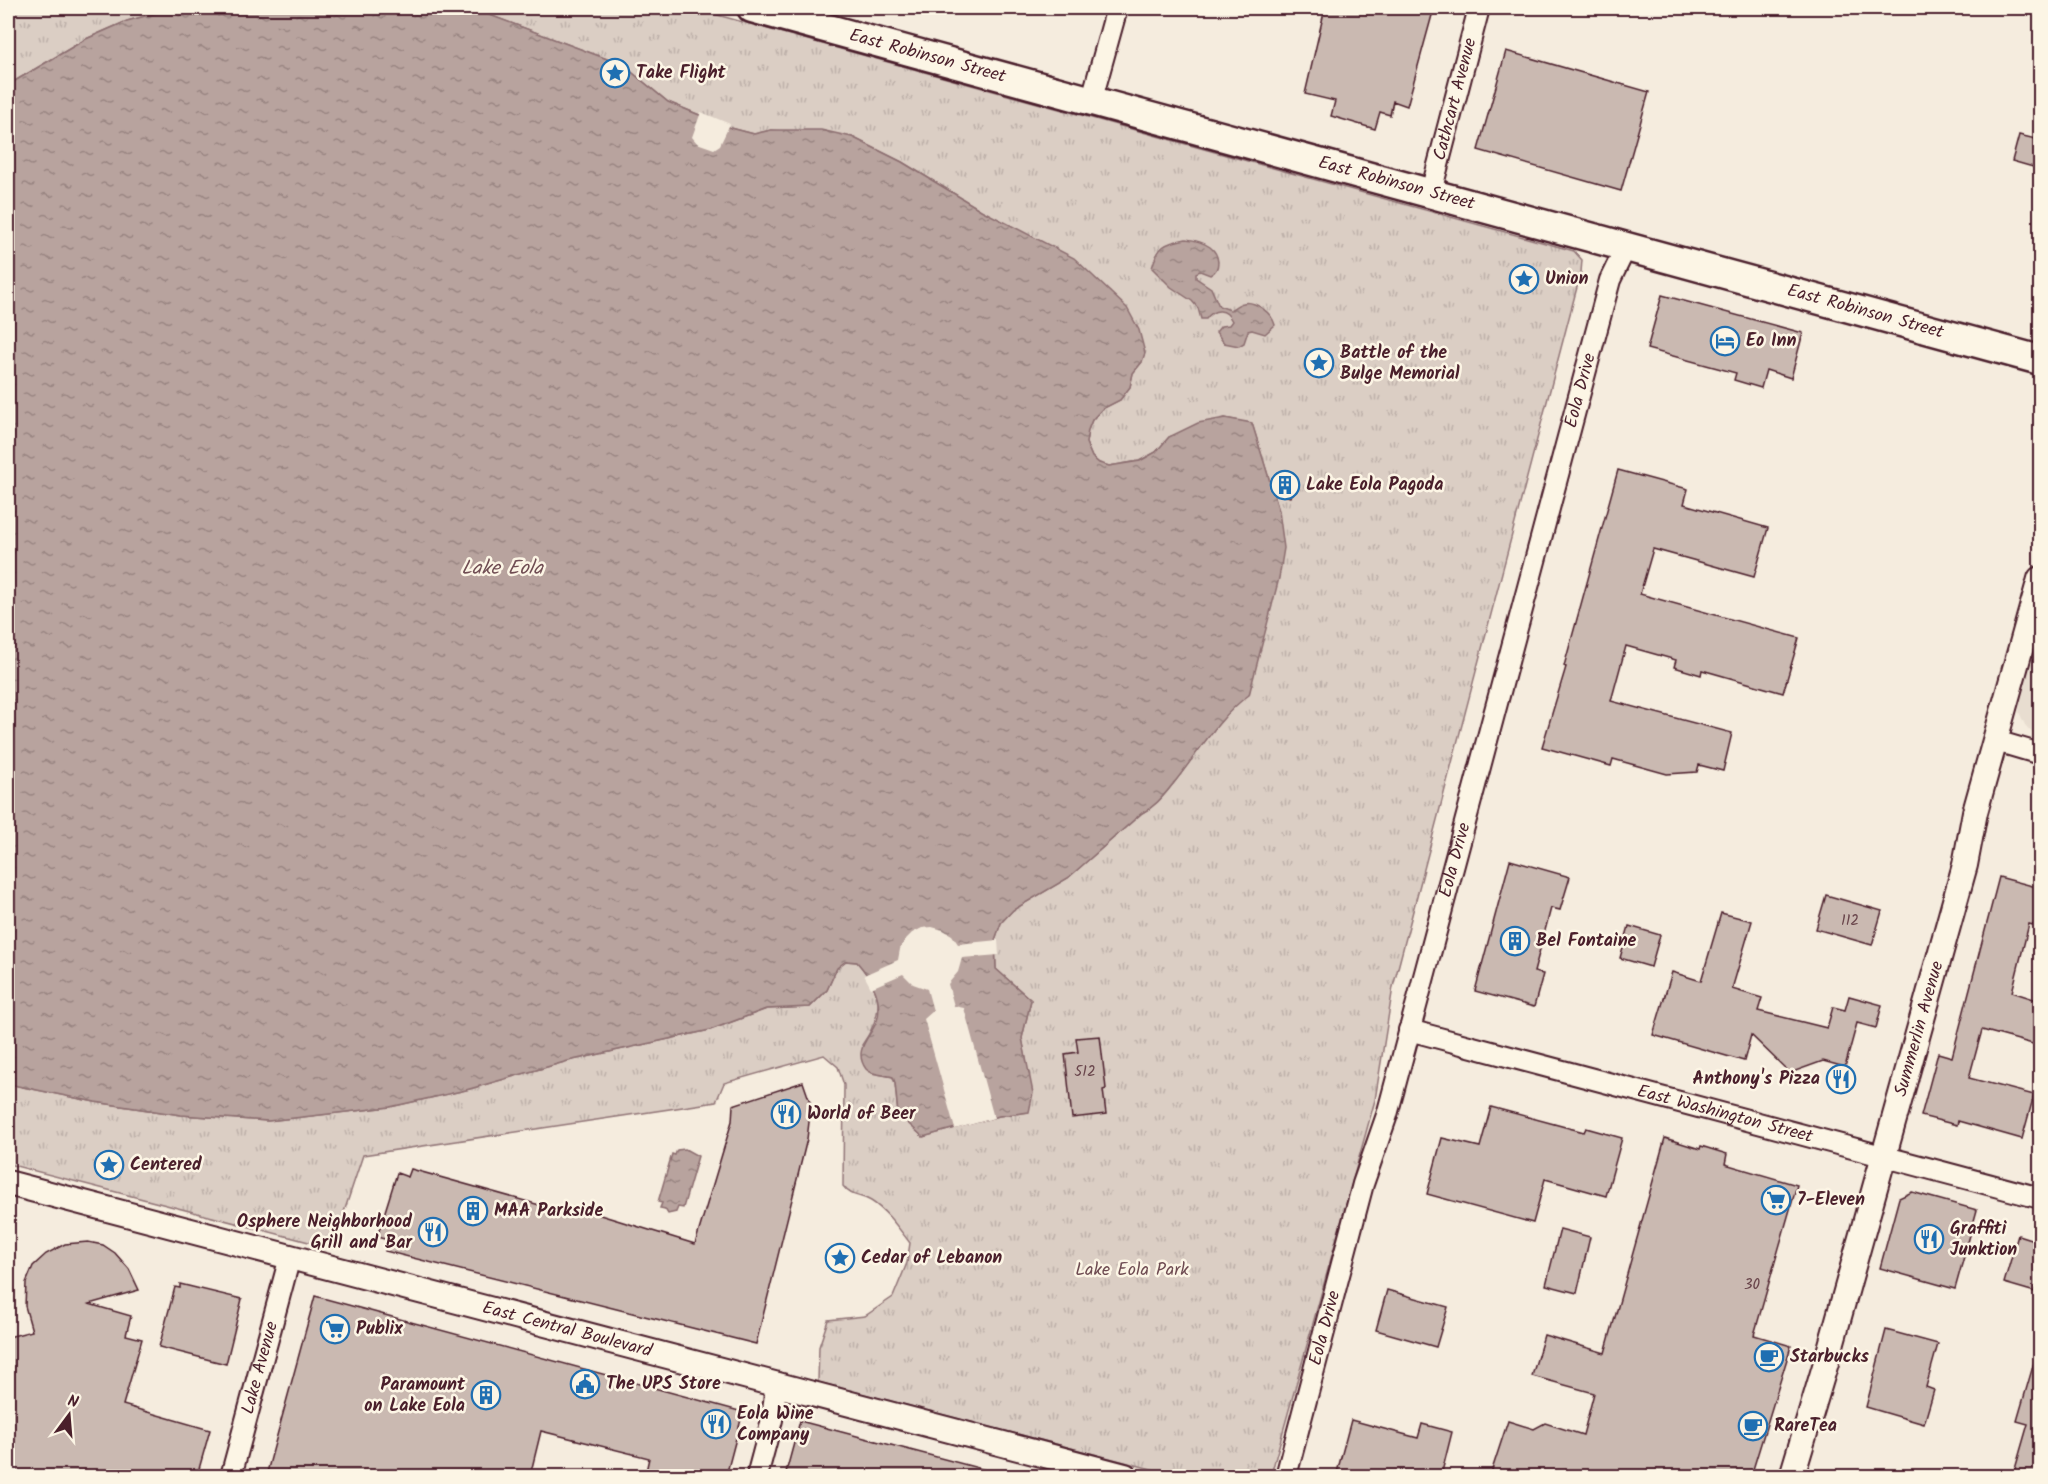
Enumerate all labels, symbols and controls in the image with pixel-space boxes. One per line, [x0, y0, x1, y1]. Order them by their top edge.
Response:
street label: East Robinson Street [846, 21, 1010, 92]
street label: Cathcart Avenue [1425, 35, 1485, 164]
place icon: Take Flight [599, 57, 631, 89]
place label: Take Flight [636, 59, 727, 88]
street label: East Robinson Street [1315, 148, 1479, 219]
place icon: Union [1508, 263, 1540, 295]
place label: Union [1545, 265, 1589, 294]
street label: East Robinson Street [1784, 276, 1948, 347]
hotel icon: Eo Inn [1709, 325, 1741, 357]
place label: Eo Inn [1746, 327, 1797, 356]
place label: Battle of the Bulge Memorial [1340, 339, 1460, 389]
place icon: Battle of the Bulge Memorial [1303, 347, 1335, 379]
street label: Eola Drive [1557, 350, 1604, 431]
building icon: Lake Eola Pagoda [1269, 469, 1301, 501]
place label: Lake Eola Pagoda [1306, 471, 1443, 500]
water label: Lake Eola [461, 553, 544, 585]
street label: Eola Drive [1431, 819, 1479, 901]
house number: 112 [1841, 909, 1859, 933]
building icon: Bel Fontaine [1499, 925, 1531, 957]
place label: Bel Fontaine [1536, 927, 1637, 956]
street label: Summerlin Avenue [1887, 958, 1952, 1100]
house number: 512 [1074, 1060, 1096, 1084]
restaurant icon: Anthony's Pizza [1825, 1063, 1857, 1095]
place label: Anthony's Pizza [1693, 1065, 1820, 1094]
street label: East Washington Street [1634, 1077, 1817, 1152]
restaurant icon: World of Beer [770, 1098, 802, 1130]
place label: World of Beer [807, 1100, 917, 1129]
place icon: Centered [93, 1149, 125, 1181]
place label: Centered [130, 1151, 202, 1180]
supermarket icon: 7-Eleven [1760, 1184, 1792, 1216]
place label: 7-Eleven [1797, 1186, 1865, 1215]
building icon: MAA Parkside [457, 1195, 489, 1227]
place label: MAA Parkside [494, 1197, 603, 1226]
place label: Osphere Neighborhood Grill and Bar [237, 1208, 413, 1258]
place label: Graffiti Junktion [1950, 1215, 2017, 1265]
restaurant icon: Osphere Neighborhood Grill and Bar [417, 1216, 449, 1248]
restaurant icon: Graffiti Junktion [1913, 1223, 1945, 1255]
place icon: Cedar of Lebanon [824, 1242, 856, 1274]
place label: Cedar of Lebanon [861, 1244, 1002, 1273]
park label: Lake Eola Park [1075, 1256, 1189, 1285]
house number: 30 [1744, 1273, 1761, 1297]
street label: Eola Drive [1301, 1287, 1349, 1369]
street label: East Central Boulevard [479, 1294, 656, 1366]
supermarket icon: Publix [319, 1313, 351, 1345]
place label: Publix [356, 1315, 403, 1344]
street label: Lake Avenue [234, 1318, 287, 1418]
cafe icon: Starbucks [1753, 1341, 1785, 1373]
place label: Starbucks [1790, 1343, 1869, 1372]
public building icon: The UPS Store [569, 1368, 601, 1400]
place label: The UPS Store [606, 1370, 721, 1399]
place label: Paramount on Lake Eola [364, 1371, 466, 1421]
building icon: Paramount on Lake Eola [470, 1379, 502, 1411]
north arrow [39, 1385, 99, 1445]
text: N [64, 1389, 81, 1415]
place label: Eola Wine Company [737, 1400, 814, 1450]
restaurant icon: Eola Wine Company [700, 1408, 732, 1440]
cafe icon: RareTea [1737, 1410, 1769, 1442]
place label: RareTea [1774, 1412, 1837, 1441]

